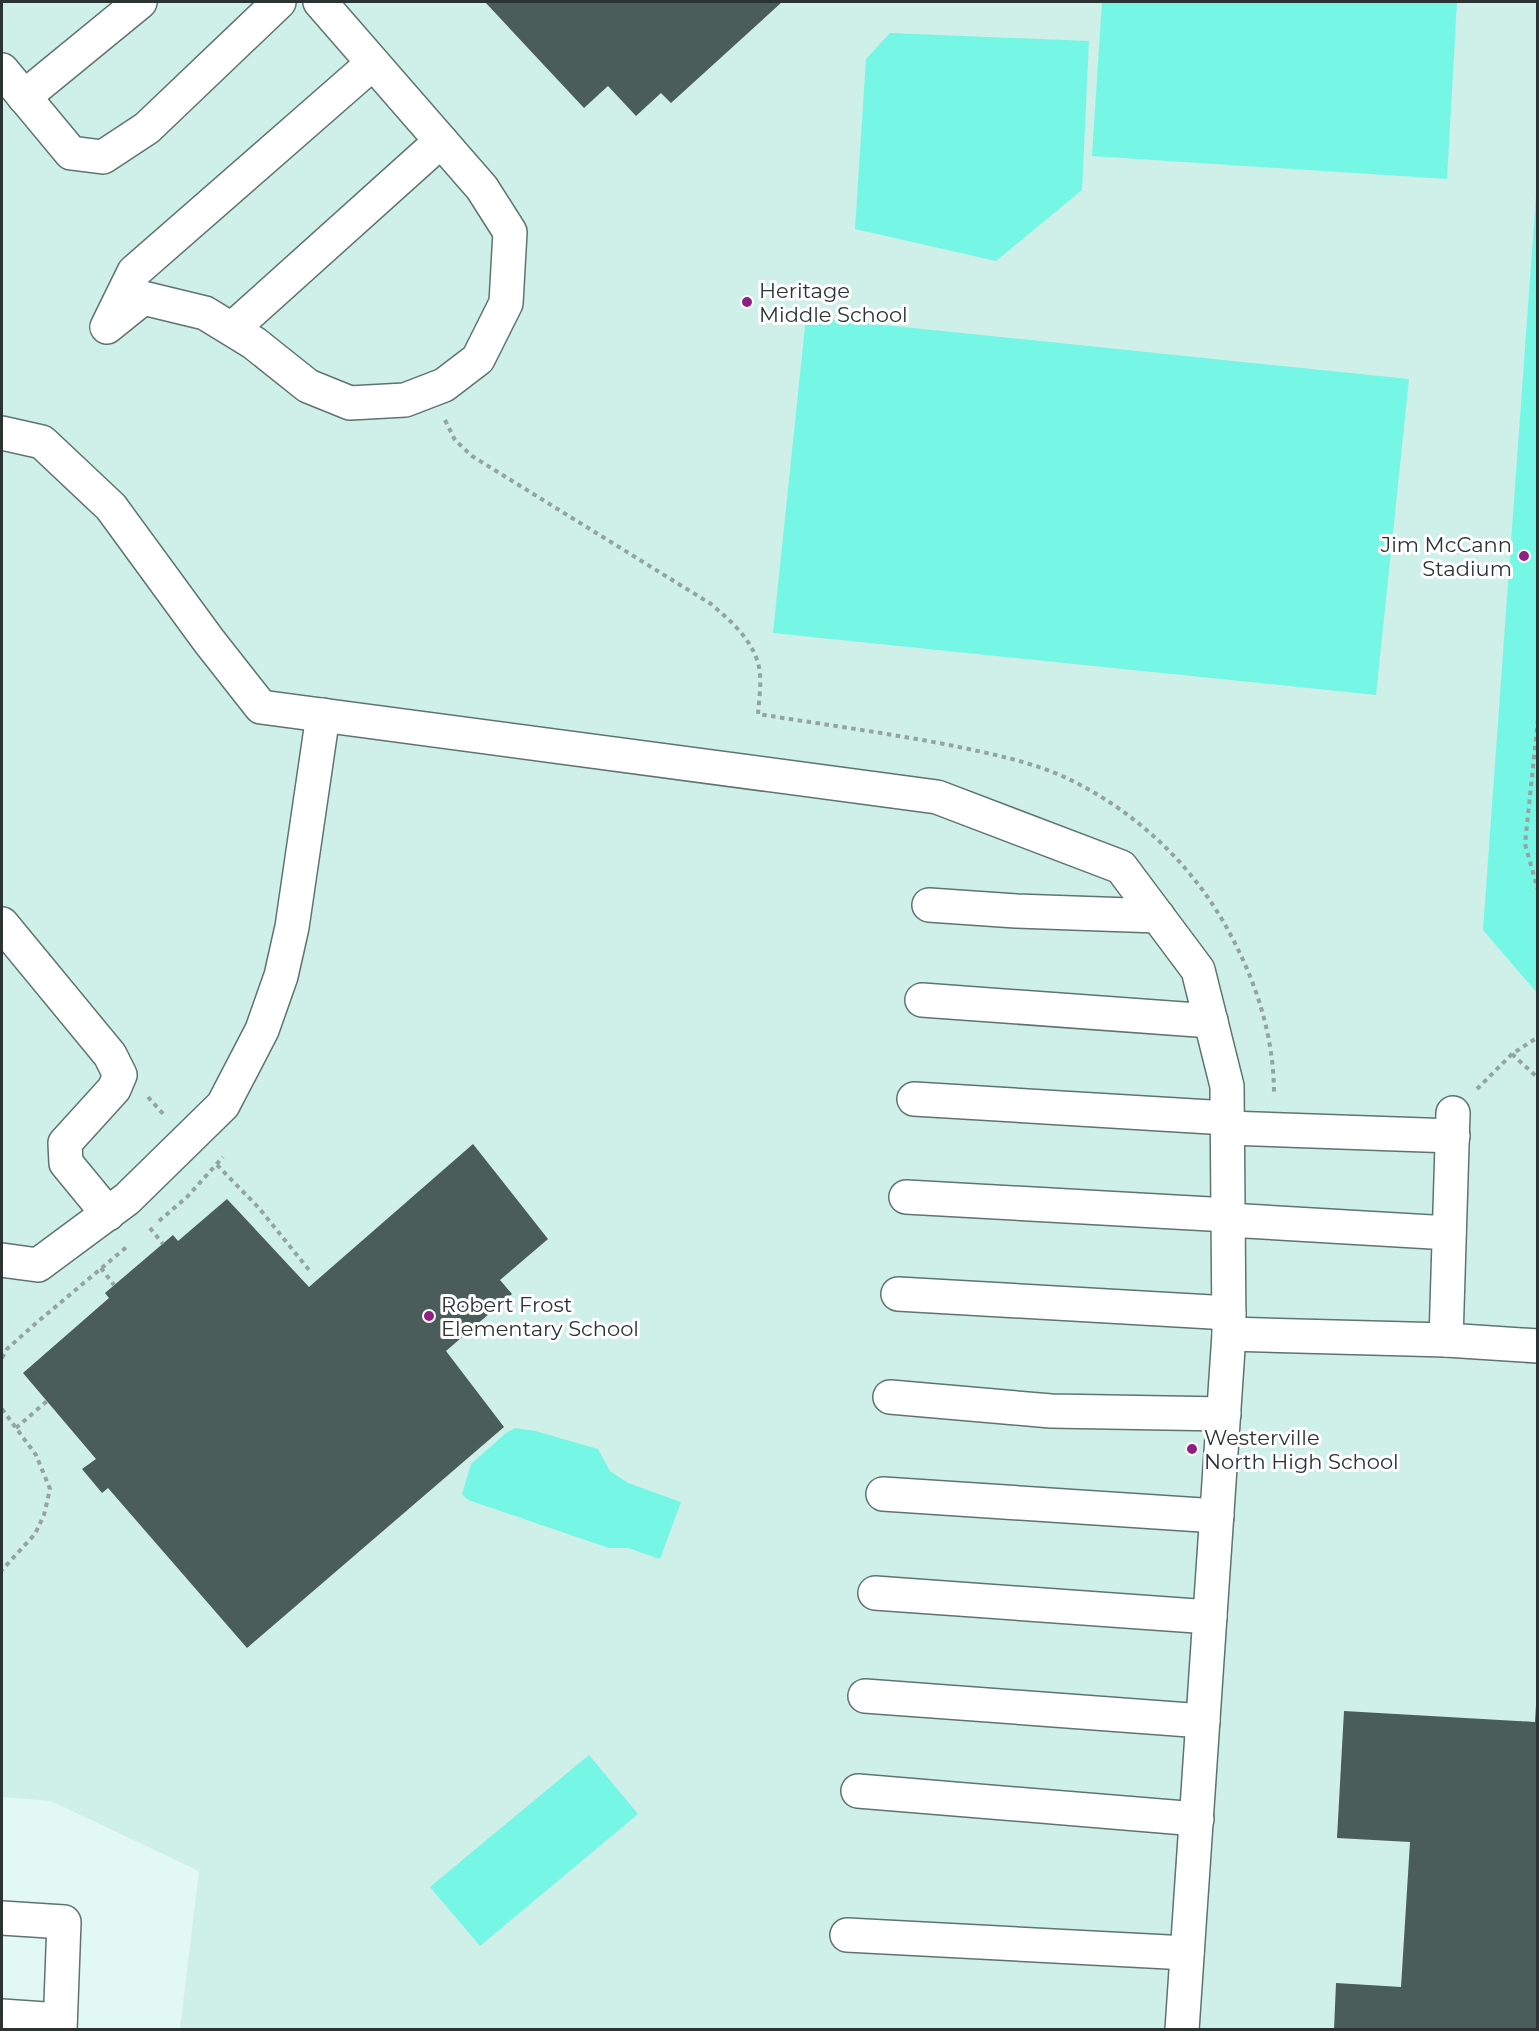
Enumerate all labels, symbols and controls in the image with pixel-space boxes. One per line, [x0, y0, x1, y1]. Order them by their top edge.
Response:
place label: Heritage Middle School [759, 278, 908, 327]
marker: Heritage Middle School [740, 295, 754, 309]
place label: Jim McCann Stadium [1380, 532, 1512, 581]
marker: Jim McCann Stadium [1517, 549, 1531, 563]
place label: Robert Frost Elementary School [441, 1292, 639, 1341]
marker: Robert Frost Elementary School [422, 1309, 436, 1323]
place label: Westerville North High School [1204, 1425, 1399, 1474]
marker: Westerville North High School [1185, 1442, 1199, 1456]

